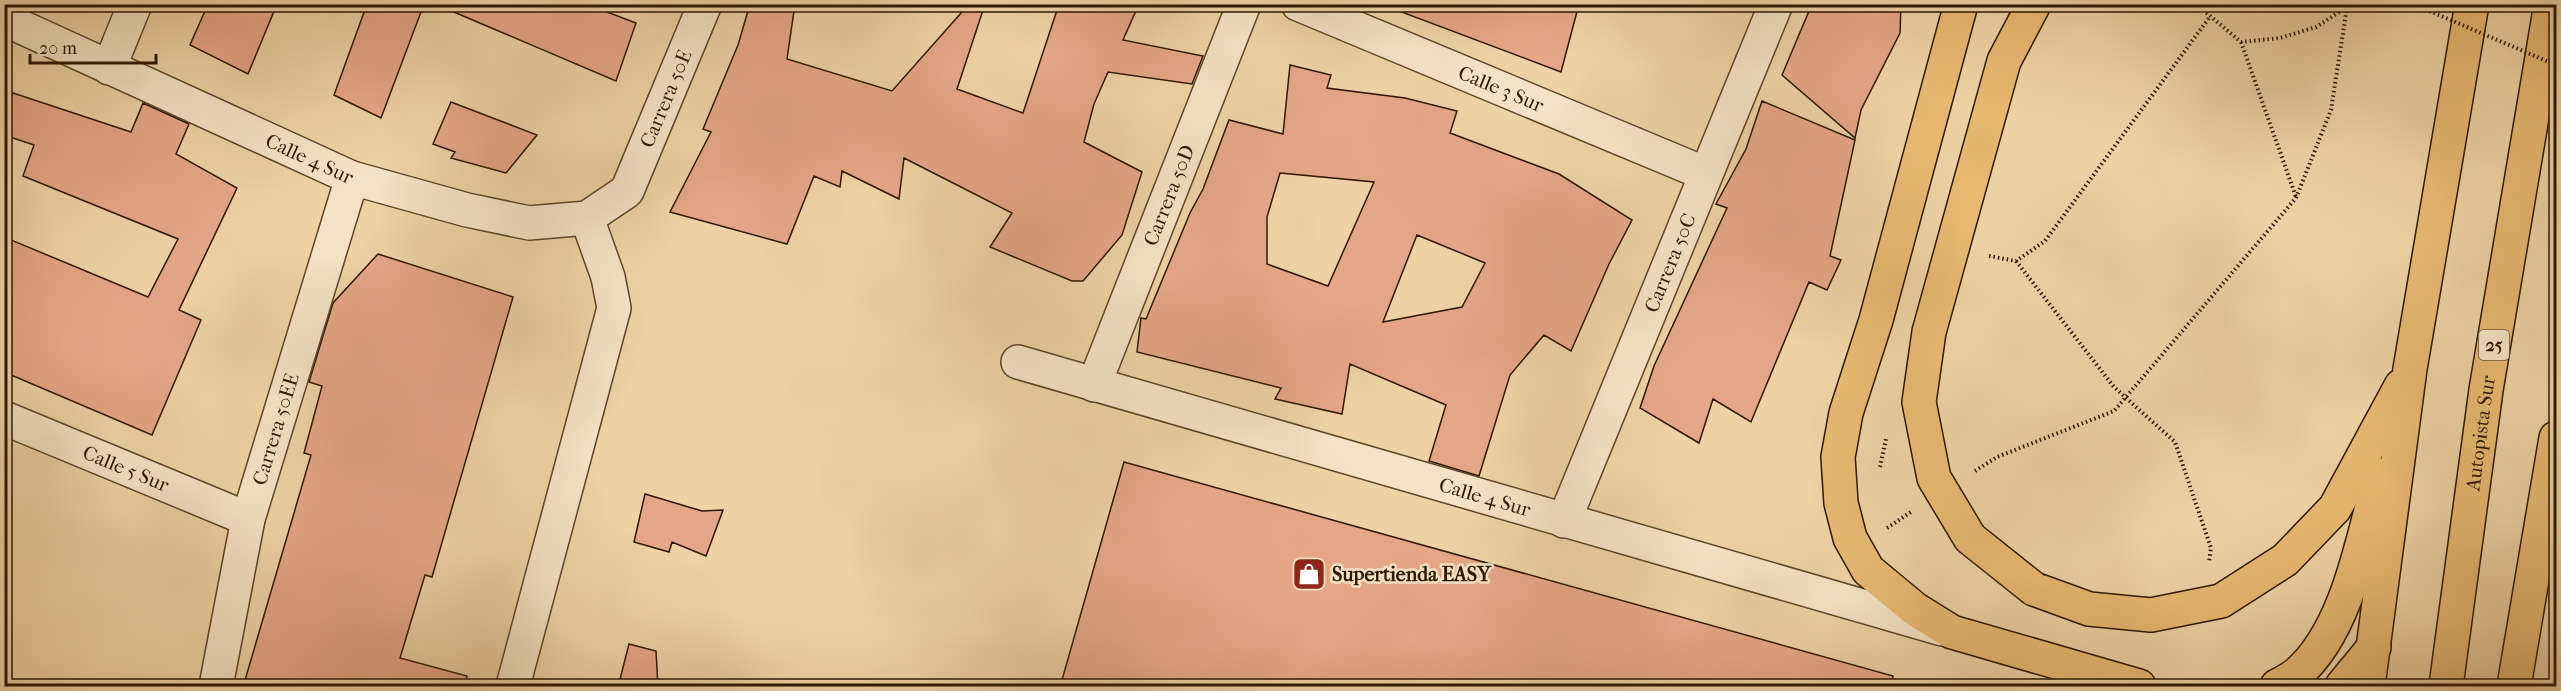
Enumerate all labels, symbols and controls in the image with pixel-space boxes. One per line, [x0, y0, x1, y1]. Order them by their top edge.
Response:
scale bar [30, 27, 156, 65]
text: 20 m [39, 38, 77, 59]
street label: Carrera 50E [635, 46, 696, 151]
street label: Calle 3 Sur [1455, 61, 1548, 117]
street label: Calle 4 Sur [262, 129, 358, 189]
street label: Carrera 50D [1139, 141, 1199, 249]
street label: Carrera 50C [1639, 210, 1700, 316]
road number: 25 [2479, 330, 2509, 360]
street label: Carrera 50EE [248, 370, 303, 488]
street label: Autopista Sur [2461, 373, 2500, 493]
street label: Calle 5 Sur [80, 440, 173, 497]
street label: Calle 4 Sur [1437, 473, 1534, 521]
shop icon: Supertienda EASY [1291, 556, 1327, 592]
place label: Supertienda EASY [1332, 563, 1492, 586]

